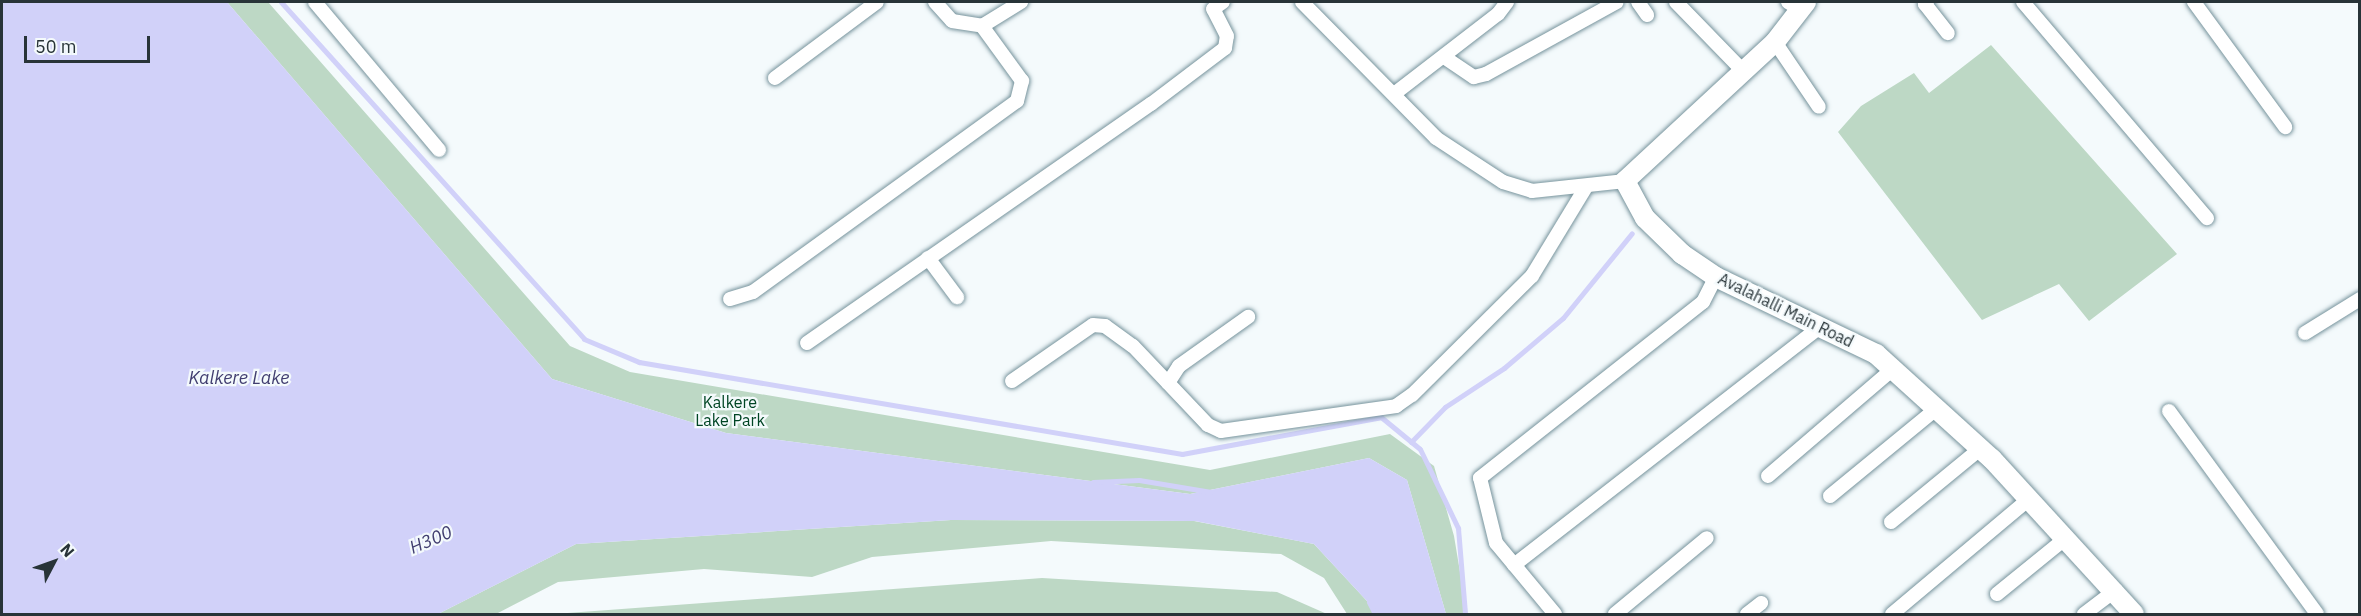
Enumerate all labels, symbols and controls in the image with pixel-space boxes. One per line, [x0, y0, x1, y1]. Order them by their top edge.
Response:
scale bar [27, 24, 153, 62]
text: 50 m [35, 35, 77, 58]
street label: Avalahalli Main Road [1715, 269, 1857, 351]
water label: Kalkere Lake [189, 367, 289, 389]
park label: Kalkere Lake Park [695, 392, 765, 430]
water label: H300 [406, 521, 456, 559]
north arrow [24, 532, 84, 592]
text: N [56, 539, 79, 561]

